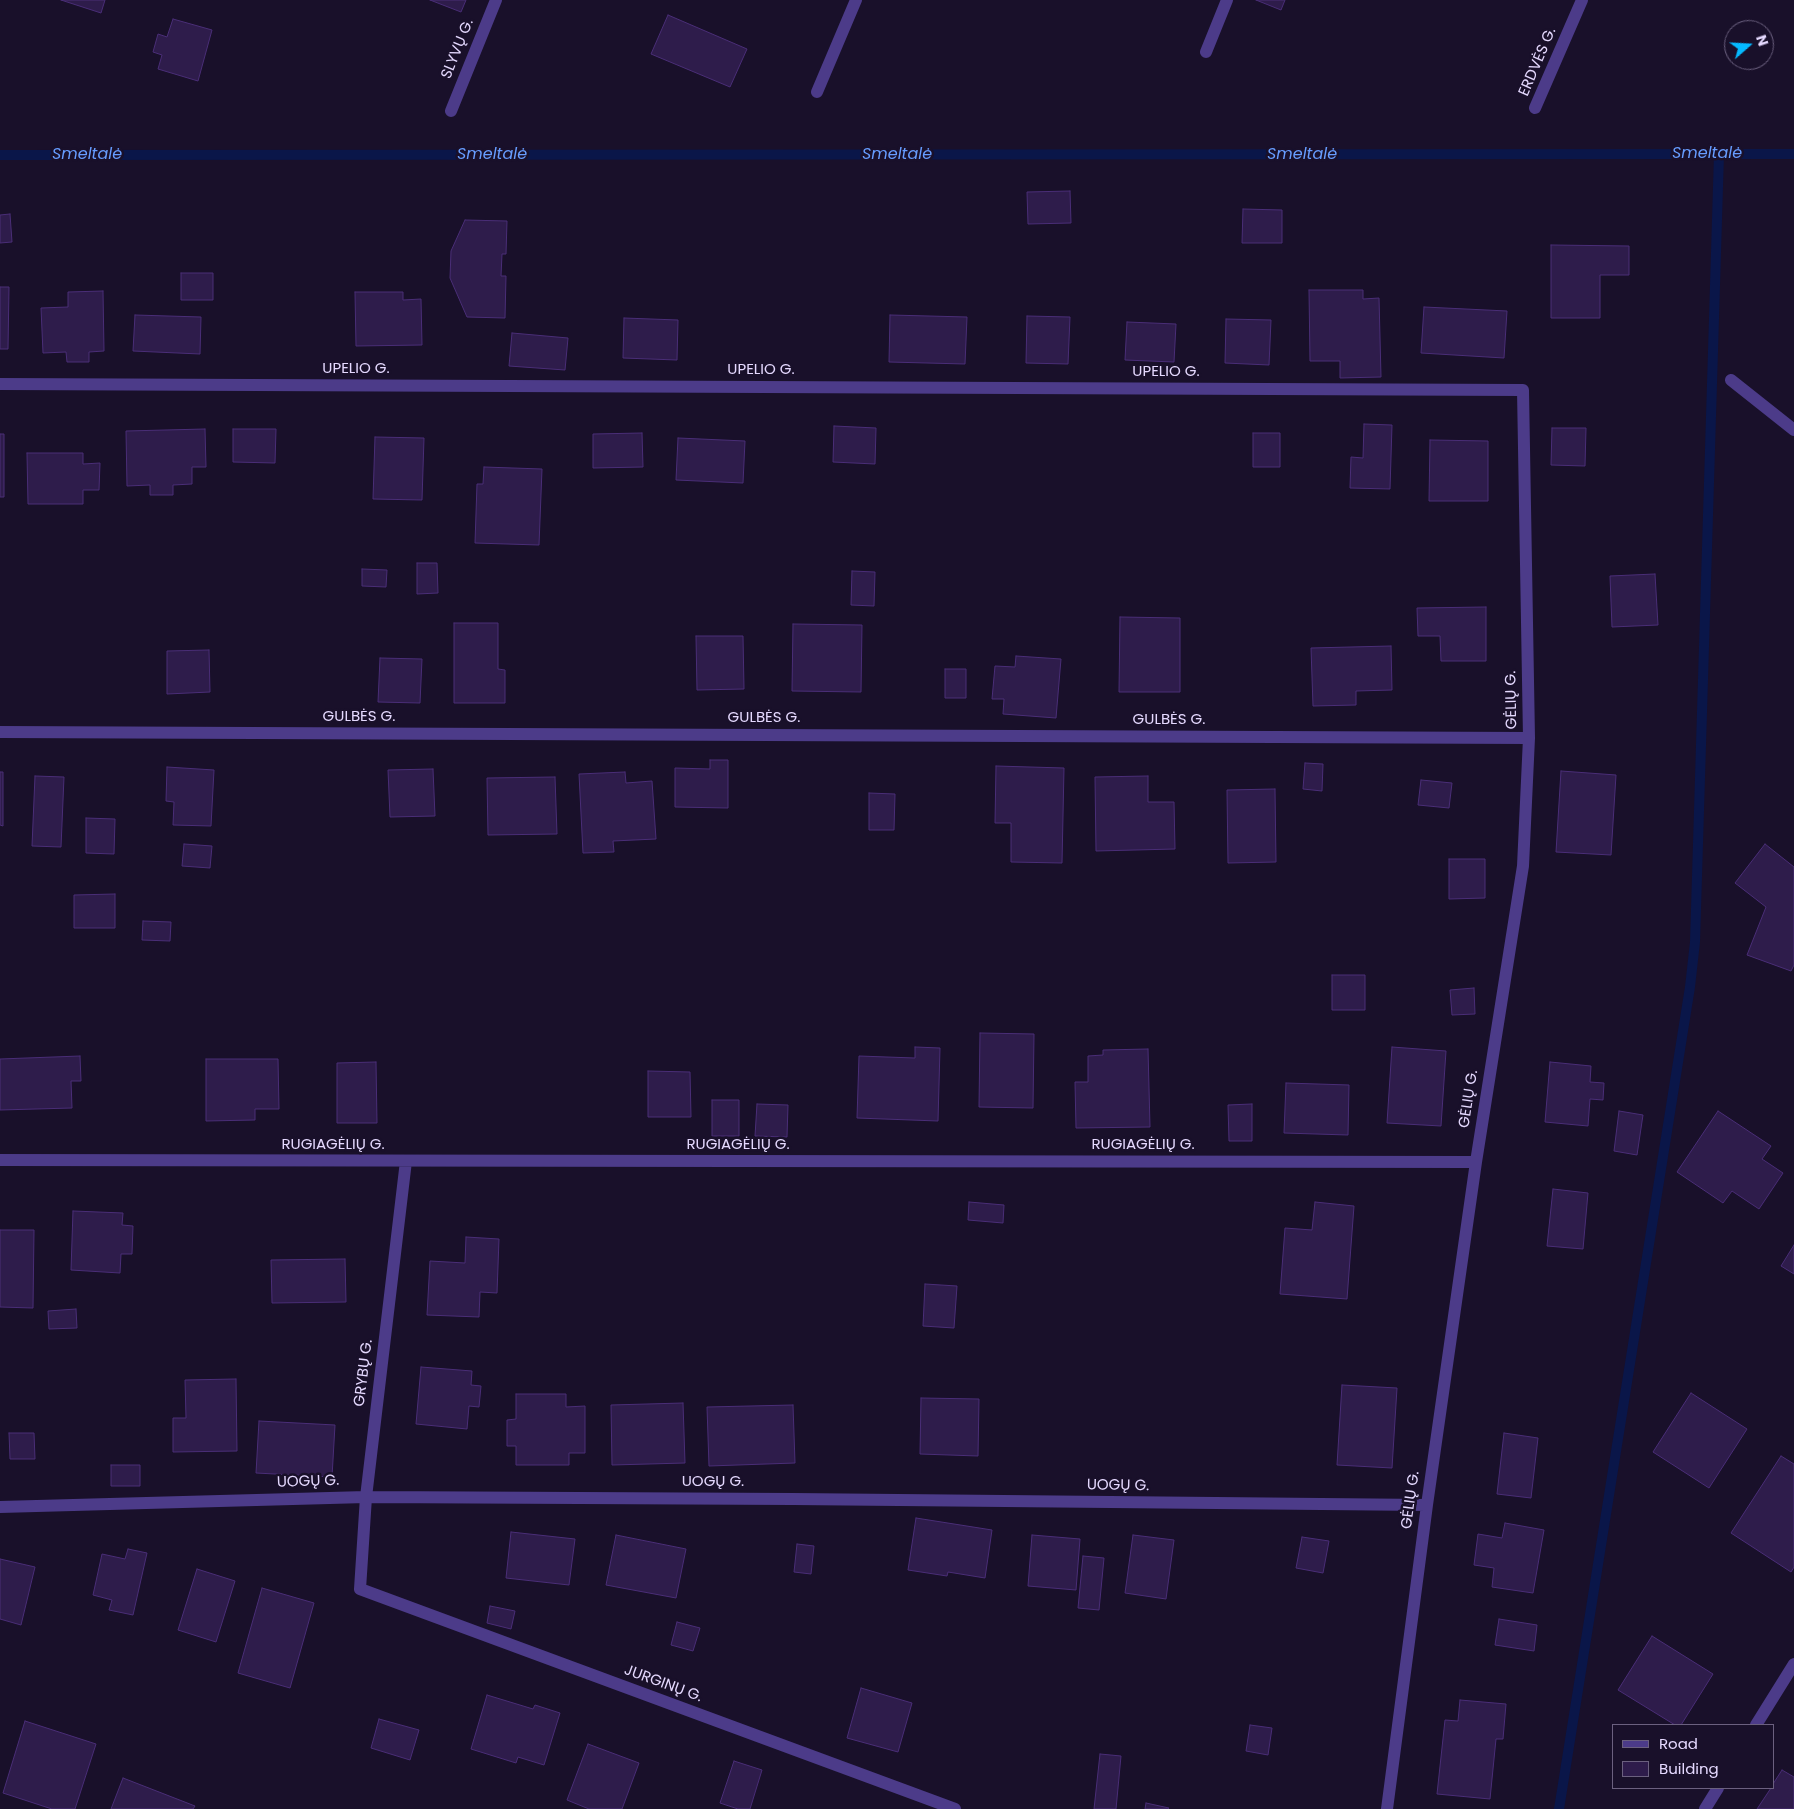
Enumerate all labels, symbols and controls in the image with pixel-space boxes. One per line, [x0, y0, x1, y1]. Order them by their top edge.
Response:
street label: SLYVŲ G. [438, 16, 478, 82]
north arrow [1724, 20, 1774, 70]
street label: ERDVĖS G. [1515, 25, 1561, 99]
text: N [1751, 32, 1773, 49]
water label: Smeltalė [1672, 144, 1742, 164]
water label: Smeltalė [52, 145, 122, 165]
water label: Smeltalė [457, 145, 527, 165]
water label: Smeltalė [862, 145, 932, 165]
water label: Smeltalė [1267, 145, 1337, 165]
street label: UPELIO G. [322, 360, 390, 378]
street label: UPELIO G. [727, 361, 795, 379]
street label: UPELIO G. [1132, 363, 1200, 381]
street label: GĖLIŲ G. [1502, 671, 1522, 729]
street label: GULBĖS G. [323, 708, 395, 726]
street label: GULBĖS G. [728, 709, 800, 727]
street label: GULBĖS G. [1133, 711, 1205, 729]
street label: GĖLIŲ G. [1456, 1069, 1482, 1129]
street label: RUGIAGĖLIŲ G. [281, 1136, 385, 1154]
street label: RUGIAGĖLIŲ G. [686, 1136, 790, 1154]
street label: RUGIAGĖLIŲ G. [1091, 1136, 1195, 1154]
street label: GRYBŲ G. [351, 1338, 377, 1408]
street label: GĖLIŲ G. [1398, 1470, 1424, 1530]
street label: UOGŲ G. [276, 1472, 340, 1492]
street label: UOGŲ G. [682, 1473, 744, 1491]
street label: UOGŲ G. [1087, 1476, 1149, 1496]
street label: JURGINŲ G. [621, 1662, 705, 1706]
legend [1612, 1724, 1774, 1789]
text: Road [1659, 1733, 1698, 1754]
text: Building [1659, 1758, 1719, 1779]

